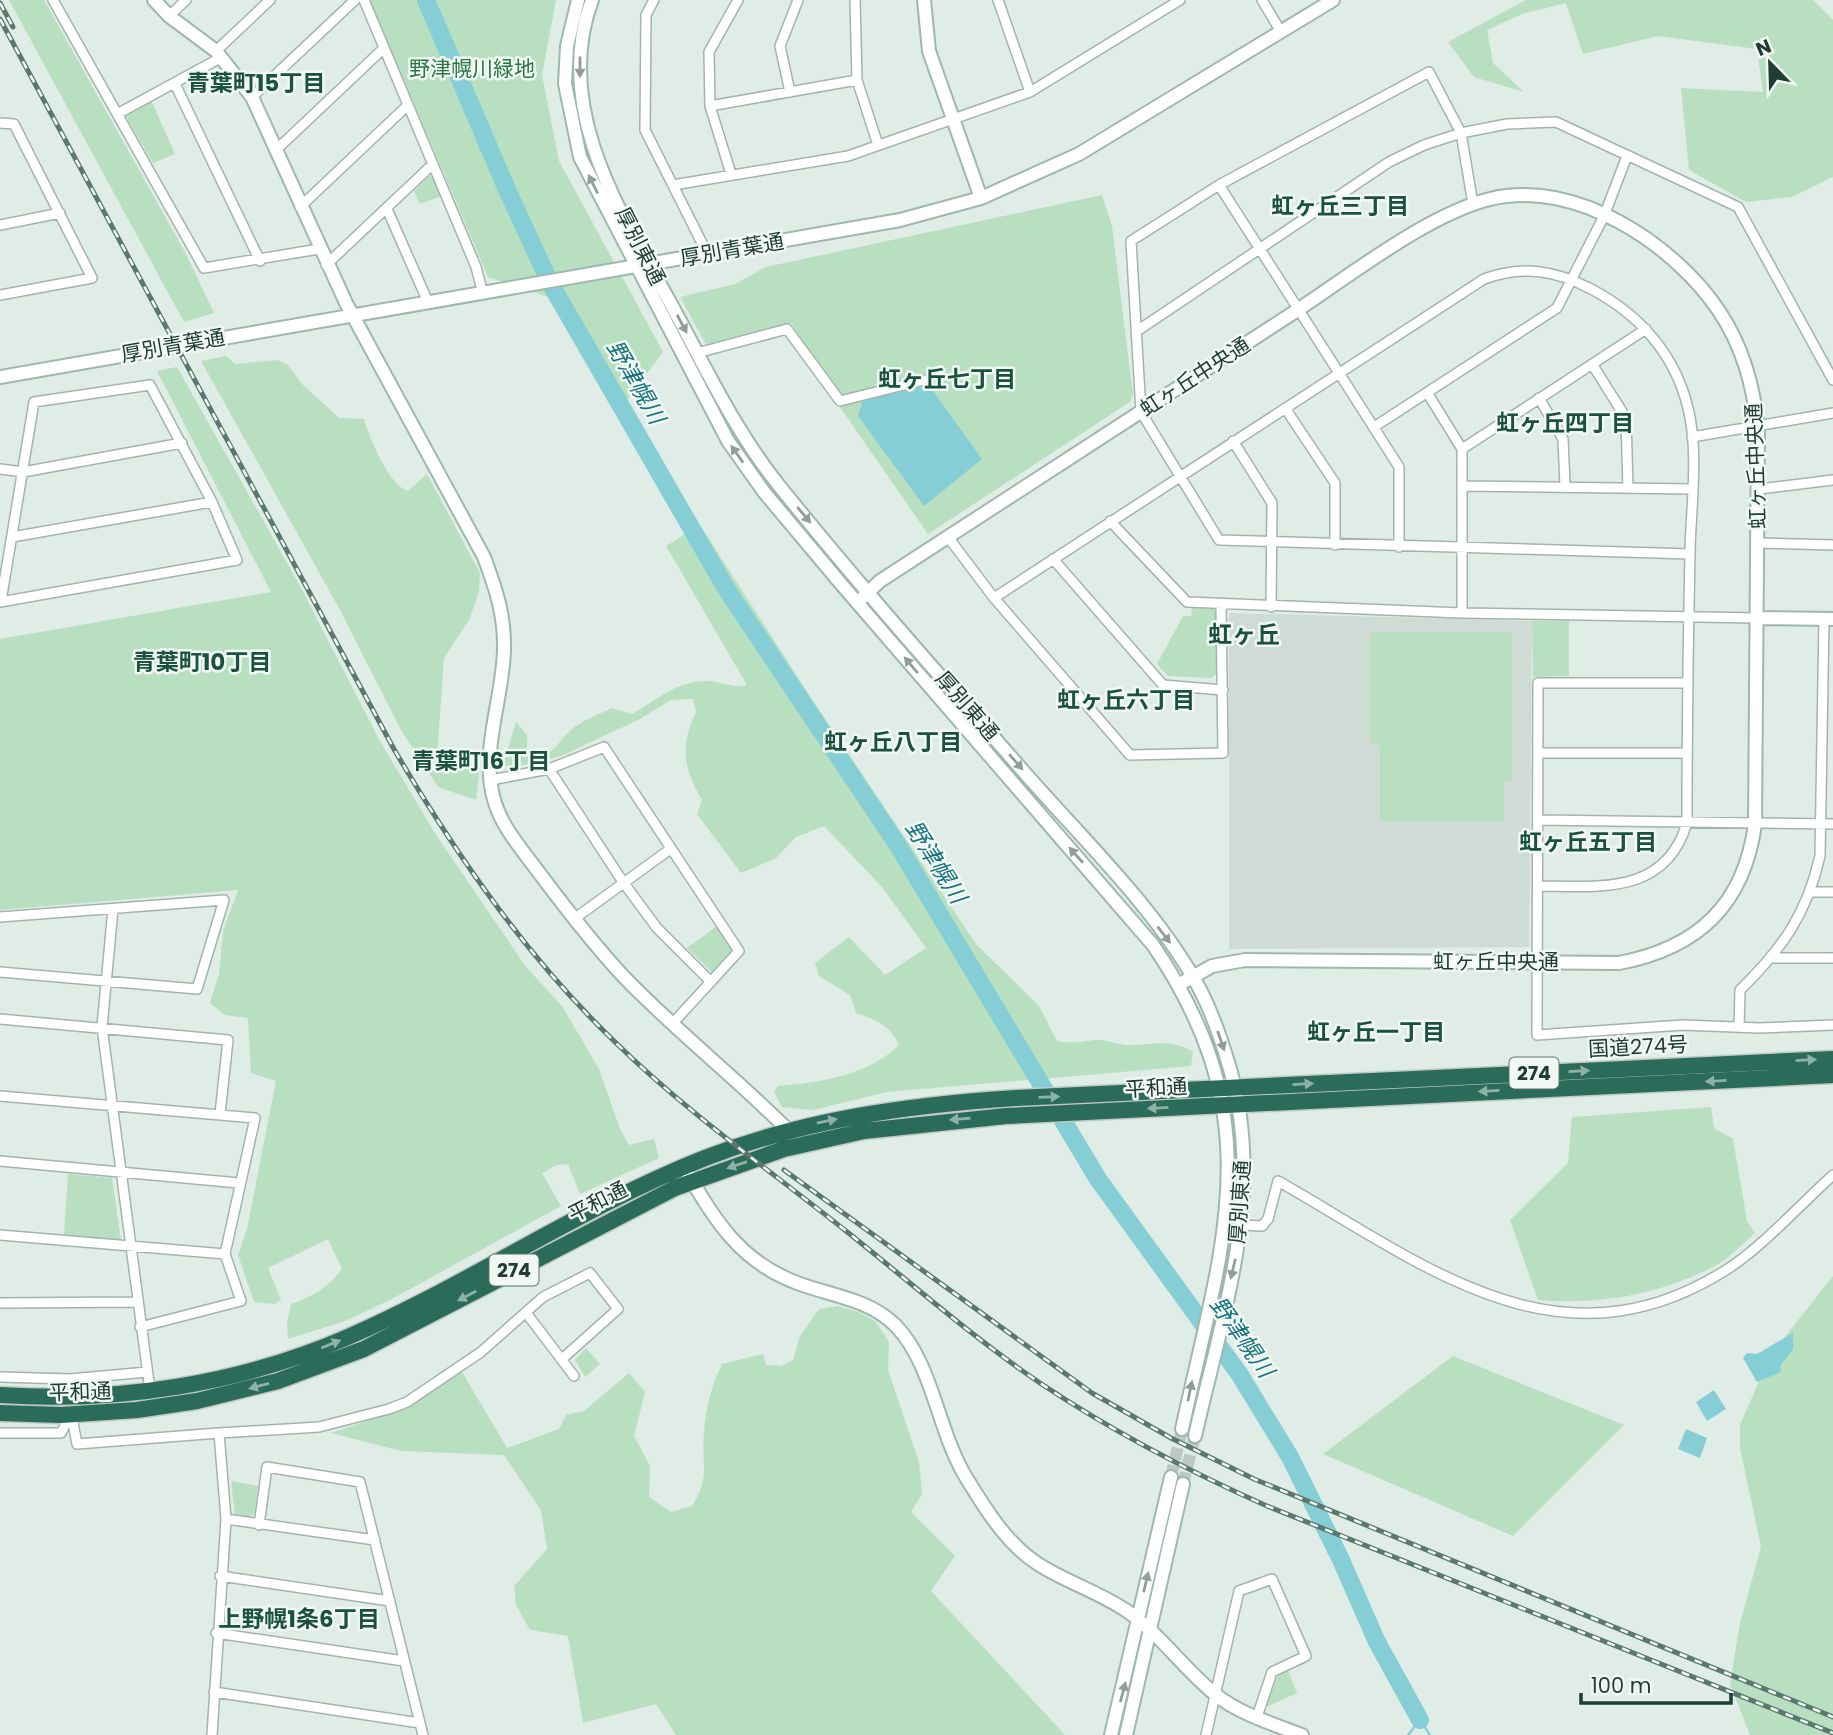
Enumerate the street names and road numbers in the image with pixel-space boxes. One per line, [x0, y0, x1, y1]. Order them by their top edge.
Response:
street label: 厚別東通 [608, 202, 672, 290]
street label: 厚別青葉通 [678, 226, 786, 273]
street label: 厚別青葉通 [119, 322, 227, 369]
street label: 虹ヶ丘中央通 [1134, 330, 1255, 423]
street label: 虹ヶ丘中央通 [1739, 403, 1772, 529]
street label: 厚別東通 [929, 664, 1006, 747]
street label: 虹ヶ丘中央通 [1433, 947, 1559, 976]
street label: 国道274号 [1587, 1029, 1689, 1064]
road number: 274 [1510, 1058, 1558, 1088]
street label: 平和通 [1124, 1071, 1188, 1104]
street label: 厚別東通 [1222, 1159, 1257, 1245]
street label: 平和通 [563, 1174, 632, 1229]
road number: 274 [490, 1254, 538, 1286]
street label: 平和通 [48, 1376, 112, 1407]

